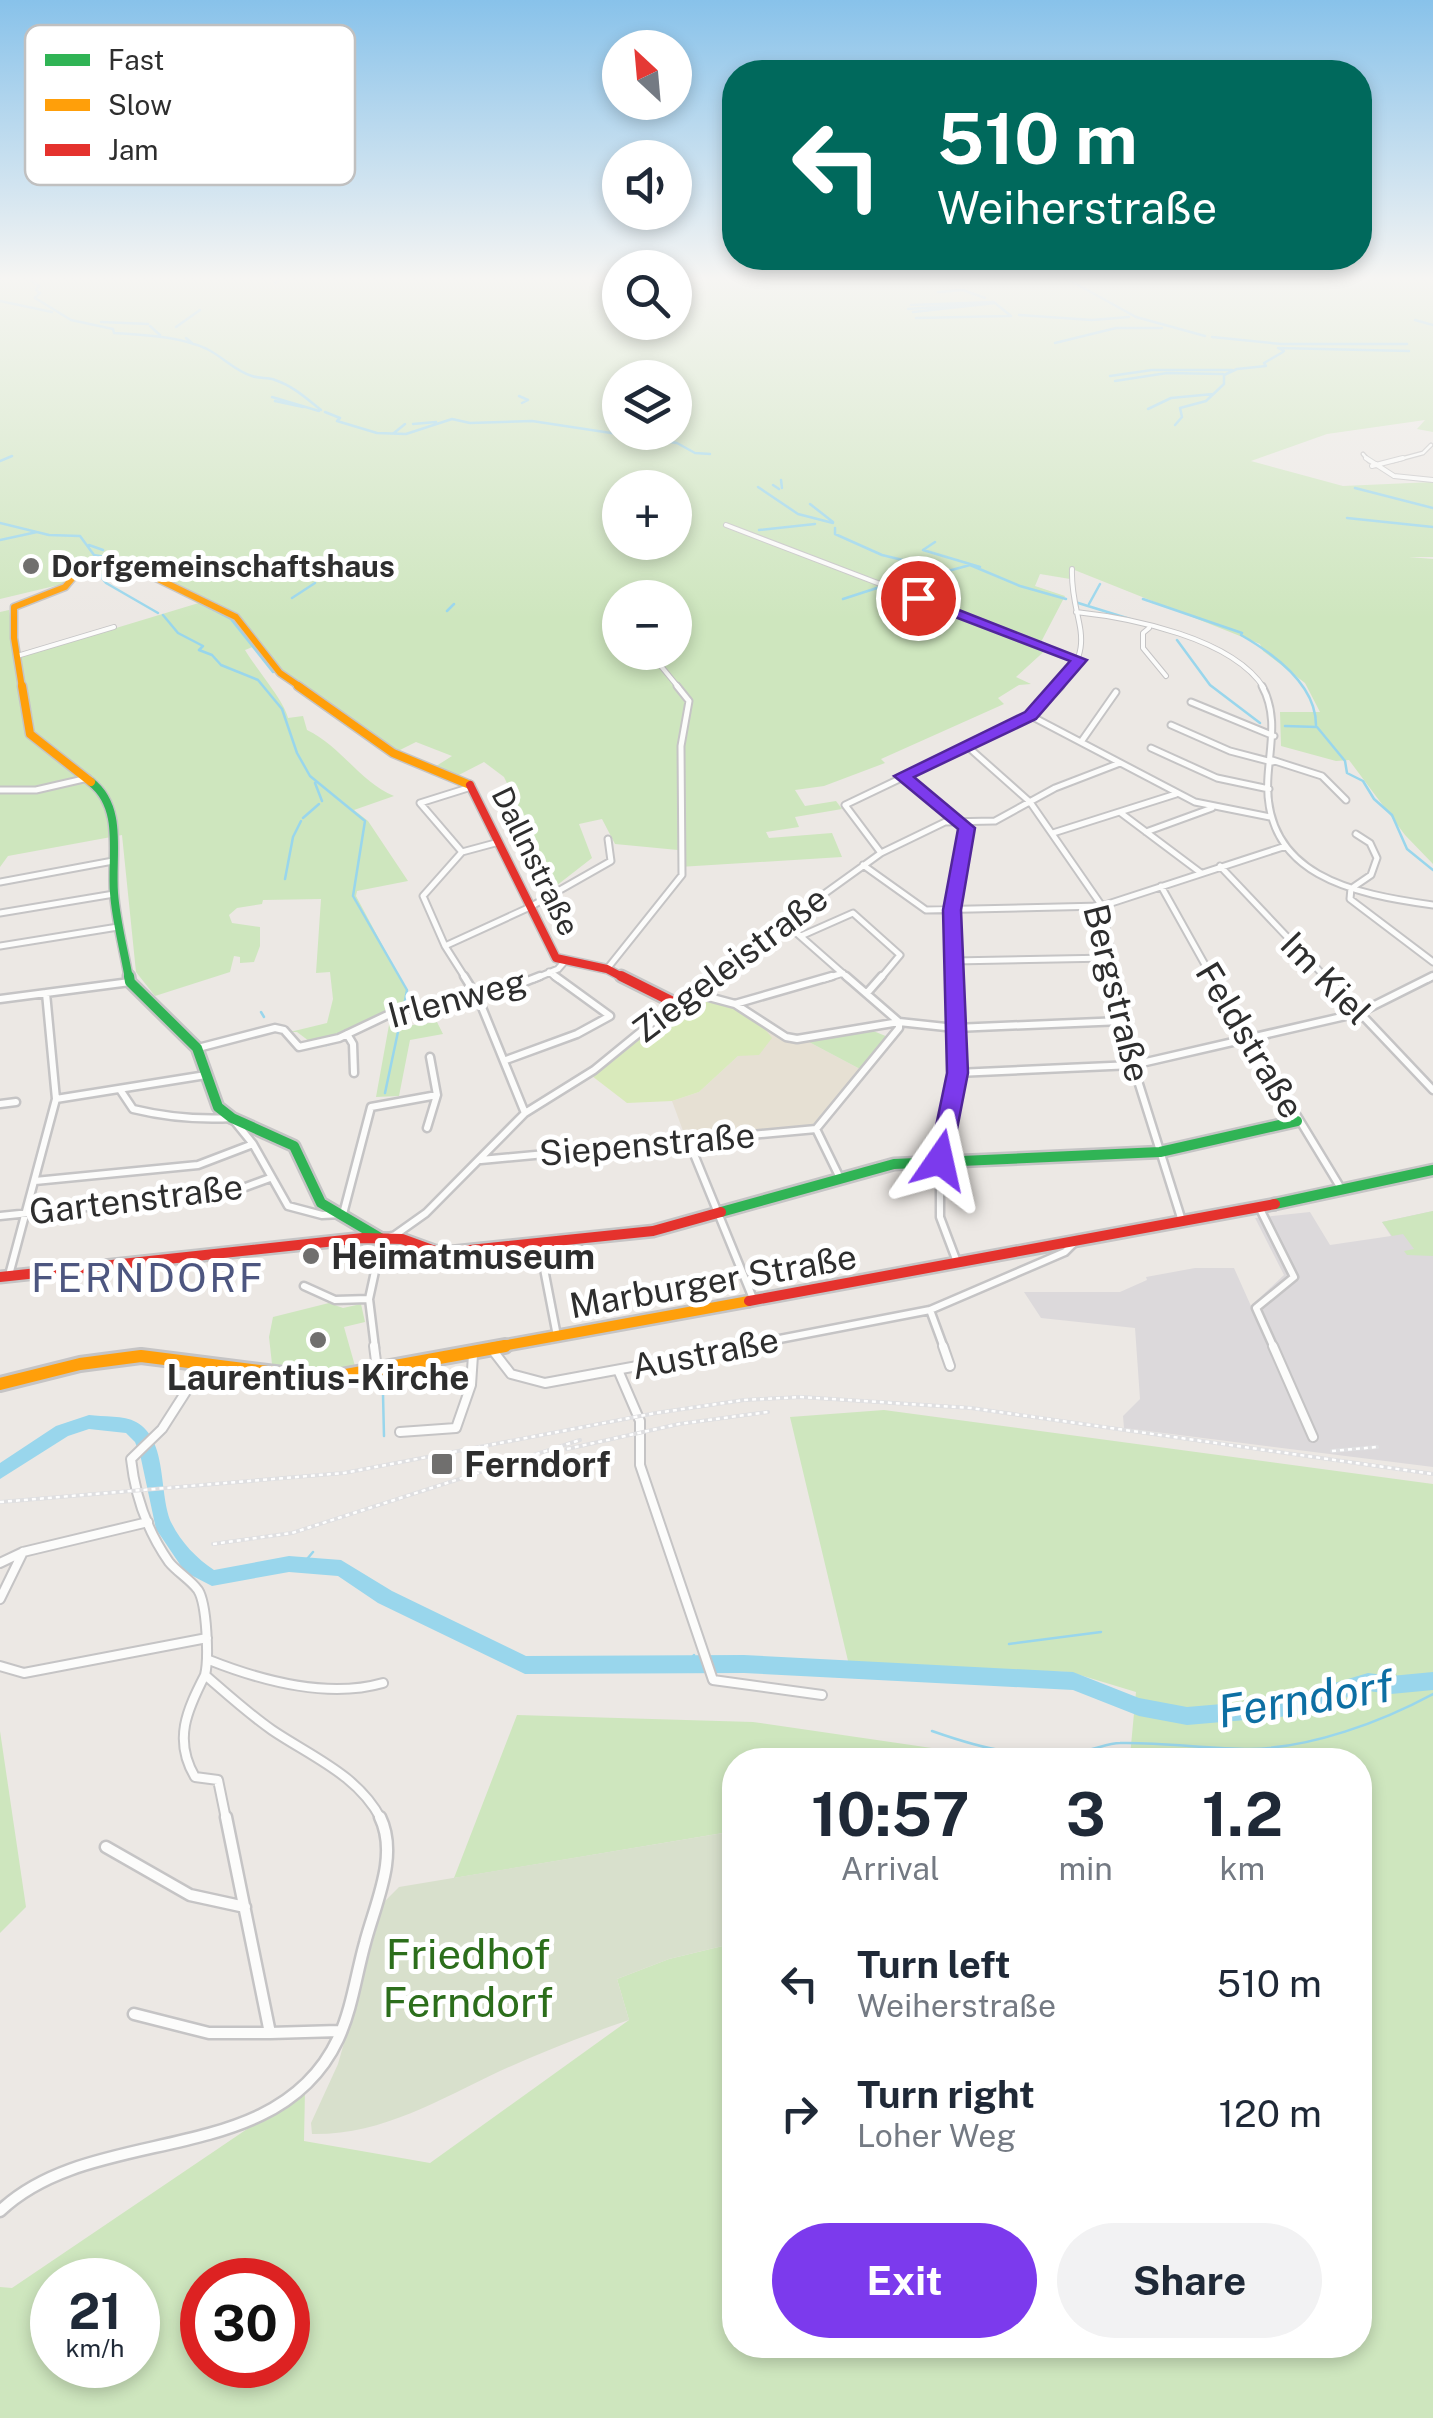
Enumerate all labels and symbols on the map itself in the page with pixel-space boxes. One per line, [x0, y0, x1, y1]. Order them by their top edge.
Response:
legend [25, 25, 355, 185]
north arrow [602, 30, 692, 120]
text: Fast [108, 43, 164, 76]
text: Slow [108, 88, 172, 121]
text: Jam [108, 133, 159, 166]
place label: Dorfgemeinschaftshaus [51, 548, 395, 584]
marker: Dorfgemeinschaftshaus [20, 555, 42, 577]
pin [876, 556, 961, 641]
street label: Dallnstraße [485, 781, 587, 941]
street label: Ziegeleistraße [625, 877, 835, 1051]
street label: Bergstraße [1075, 900, 1159, 1086]
street label: Im Kiel [1272, 924, 1380, 1032]
street label: Feldstraße [1187, 955, 1313, 1125]
street label: Irlenweg [383, 960, 531, 1036]
position arrow [888, 1108, 992, 1212]
street label: Siepenstraße [537, 1114, 757, 1174]
street label: Gartenstraße [27, 1166, 245, 1232]
place label: Heimatmuseum [331, 1236, 595, 1277]
street label: Marburger Straße [566, 1236, 860, 1326]
marker: Heimatmuseum [300, 1245, 322, 1267]
district label: FERNDORF [31, 1254, 265, 1301]
street label: Austraße [628, 1319, 782, 1387]
marker: Laurentius-Kirche [307, 1329, 329, 1351]
place label: Laurentius-Kirche [167, 1357, 469, 1398]
place label: Ferndorf [464, 1444, 611, 1485]
marker: Ferndorf [429, 1451, 455, 1477]
water label: Ferndorf [1214, 1658, 1398, 1738]
park label: Friedhof Ferndorf [383, 1929, 553, 2026]
speed limit sign: 30 [180, 2258, 310, 2388]

